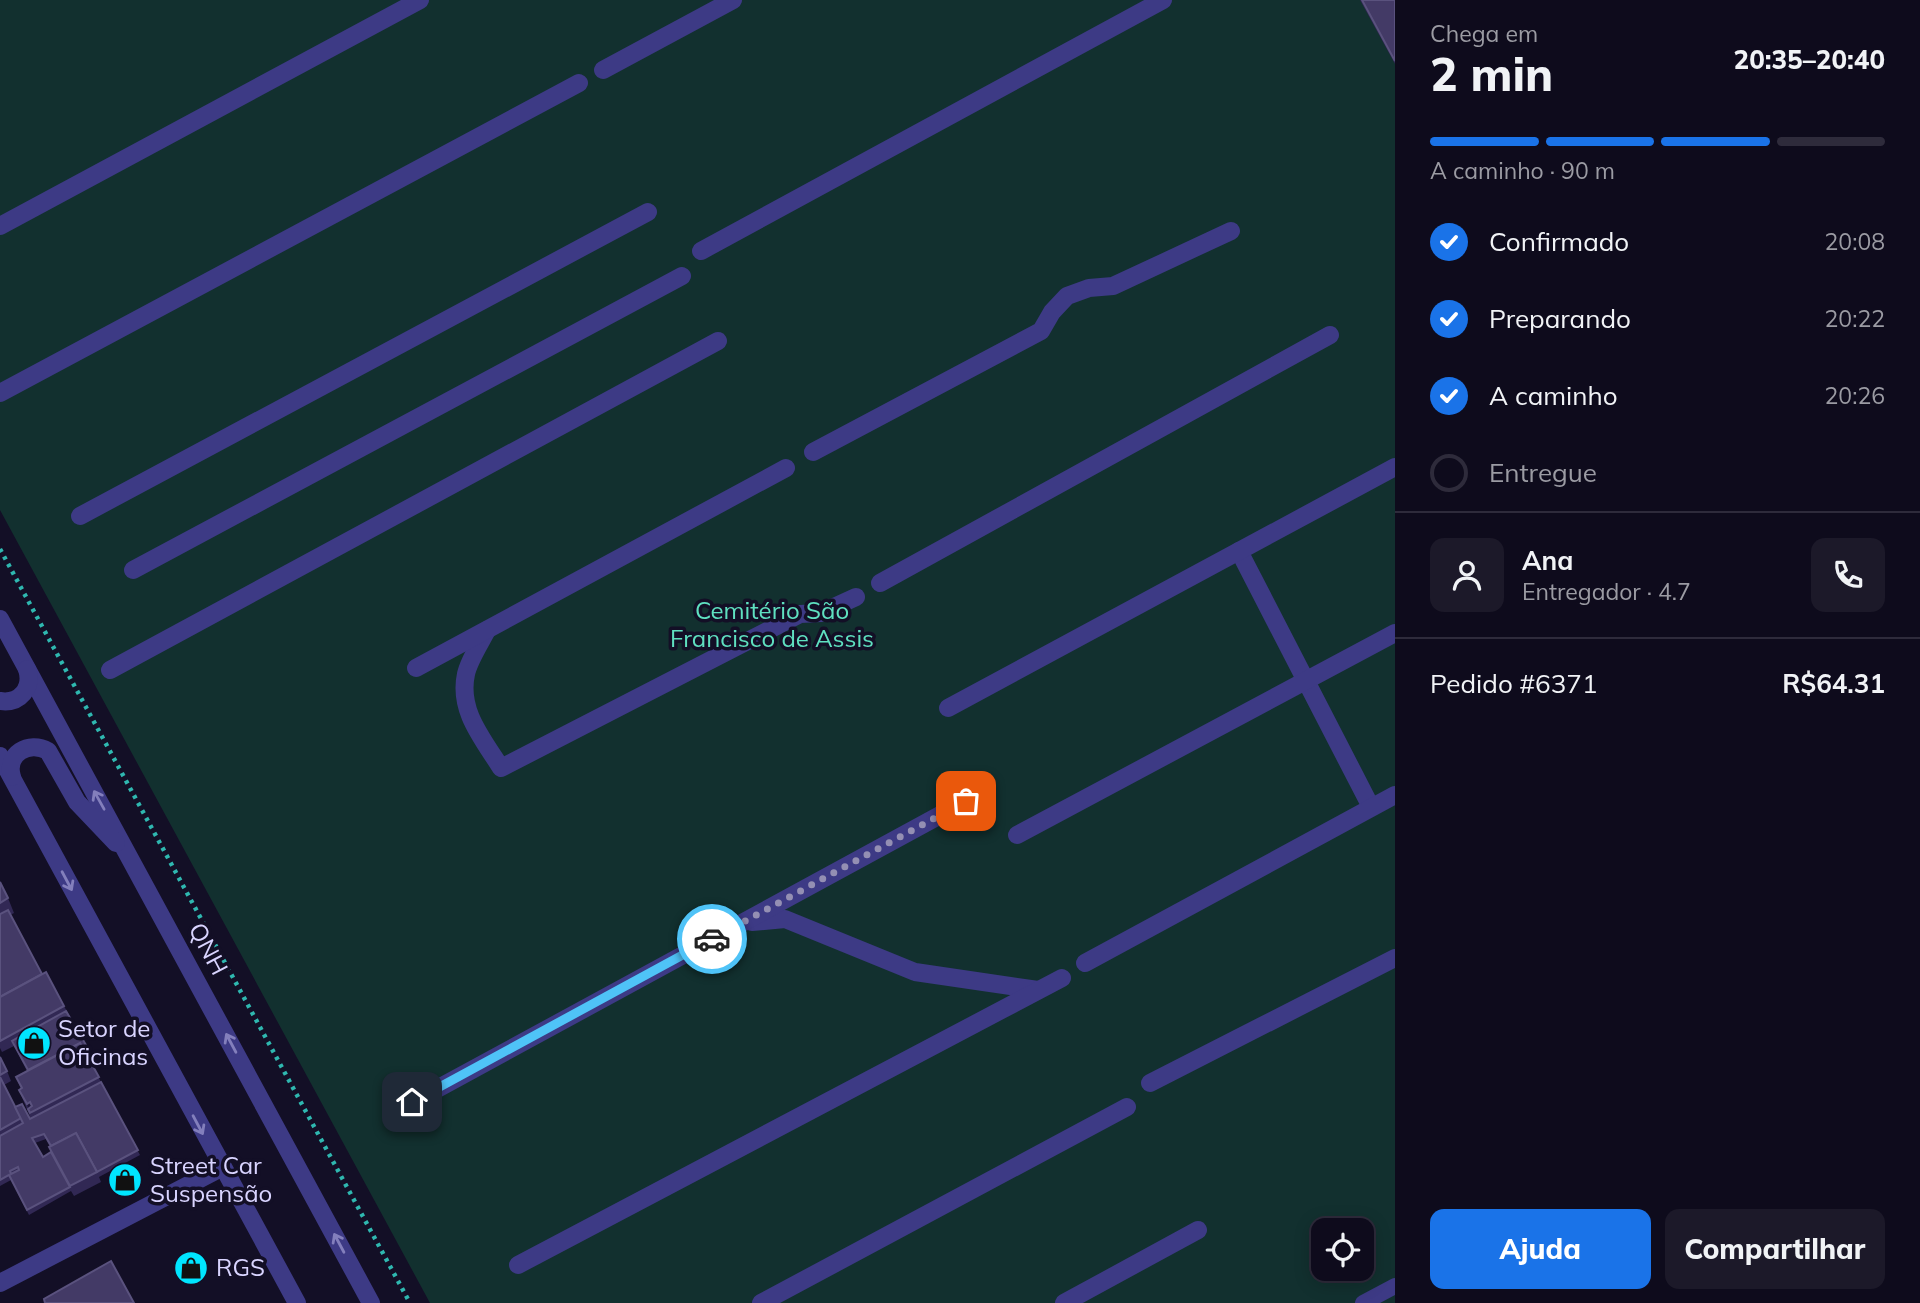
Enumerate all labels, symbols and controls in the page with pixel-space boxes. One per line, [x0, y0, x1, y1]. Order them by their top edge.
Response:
text: Chega em [1430, 19, 1538, 48]
text: 20:35–20:40 [1734, 43, 1885, 76]
text: 2 min [1430, 45, 1553, 103]
text: A caminho · 90 m [1430, 156, 1615, 185]
icon: check [1430, 223, 1468, 261]
text: Confirmado [1489, 225, 1629, 258]
text: 20:08 [1825, 227, 1885, 256]
icon: check [1430, 300, 1468, 338]
text: Preparando [1489, 302, 1631, 335]
text: 20:22 [1825, 304, 1885, 333]
icon: check [1430, 377, 1468, 415]
text: A caminho [1489, 379, 1618, 412]
text: 20:26 [1825, 381, 1885, 410]
text: Entregue [1489, 456, 1597, 489]
button: person [1430, 538, 1504, 612]
button: phone [1811, 538, 1885, 612]
text: Ana [1522, 544, 1573, 577]
text: Entregador · 4.7 [1522, 577, 1691, 606]
park label: Cemitério São Francisco de Assis [670, 595, 874, 653]
text: Pedido #6371 [1430, 667, 1598, 700]
text: R$64.31 [1782, 667, 1885, 700]
pin [936, 771, 996, 831]
icon: bag [947, 782, 985, 820]
one-way arrow [92, 790, 106, 810]
one-way arrow [61, 870, 75, 891]
courier [677, 904, 747, 974]
street label: QNH [183, 917, 235, 980]
icon: car [693, 920, 731, 958]
place label: Setor de Oficinas [58, 1013, 150, 1071]
shop icon: Setor de Oficinas [15, 1024, 53, 1062]
one-way arrow [223, 1033, 237, 1054]
pin [382, 1072, 442, 1132]
icon: home [393, 1083, 431, 1121]
one-way arrow [191, 1114, 205, 1134]
place label: Street Car Suspensão [150, 1150, 272, 1208]
shop icon: Street Car Suspensão [106, 1161, 144, 1199]
button: Ajuda [1430, 1209, 1651, 1289]
button: Compartilhar [1665, 1209, 1885, 1289]
map controls [1311, 1218, 1374, 1281]
button: locate [1311, 1218, 1374, 1281]
one-way arrow [332, 1233, 345, 1254]
shop icon: RGS [172, 1249, 210, 1287]
place label: RGS [216, 1252, 265, 1282]

